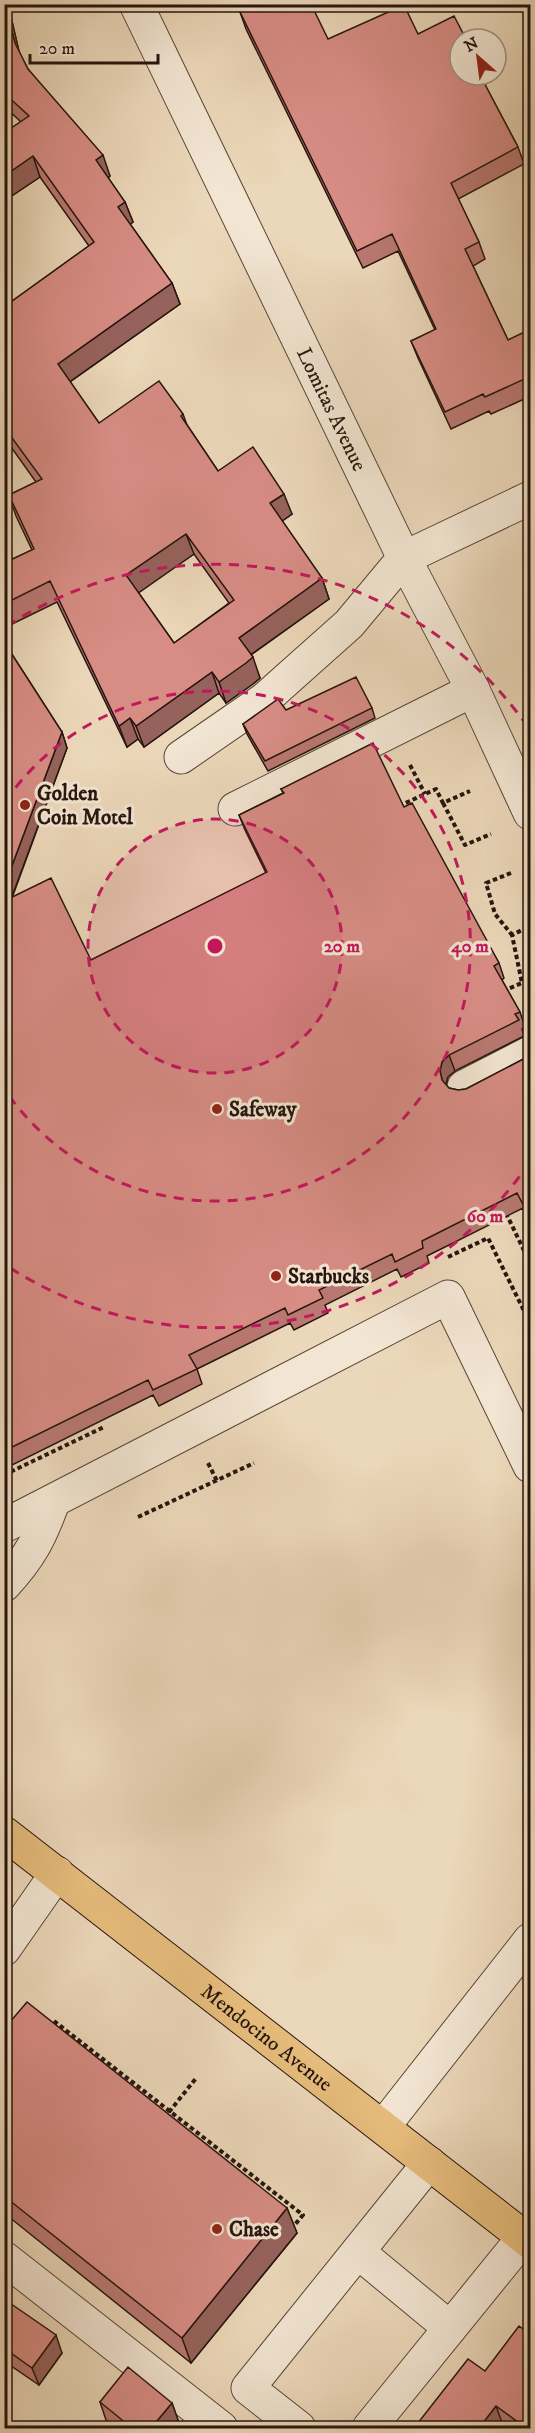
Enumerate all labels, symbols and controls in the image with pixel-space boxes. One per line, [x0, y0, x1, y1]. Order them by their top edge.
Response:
scale bar [30, 27, 158, 65]
north arrow [448, 27, 508, 87]
text: N [461, 33, 482, 57]
text: 20 m [39, 38, 75, 60]
street label: Lomitas Avenue [290, 343, 372, 476]
place label: Golden Coin Motel [37, 781, 134, 831]
marker: Golden Coin Motel [18, 798, 32, 812]
centre of rings [205, 936, 225, 956]
text: 20 m [324, 936, 360, 958]
text: 40 m [450, 936, 489, 958]
place label: Safeway [229, 1097, 297, 1123]
marker: Safeway [210, 1102, 224, 1116]
text: 60 m [467, 1206, 504, 1228]
place label: Starbucks [288, 1264, 369, 1290]
marker: Starbucks [269, 1269, 283, 1283]
street label: Mendocino Avenue [195, 1979, 338, 2098]
place label: Chase [229, 2217, 279, 2243]
marker: Chase [210, 2222, 224, 2236]

